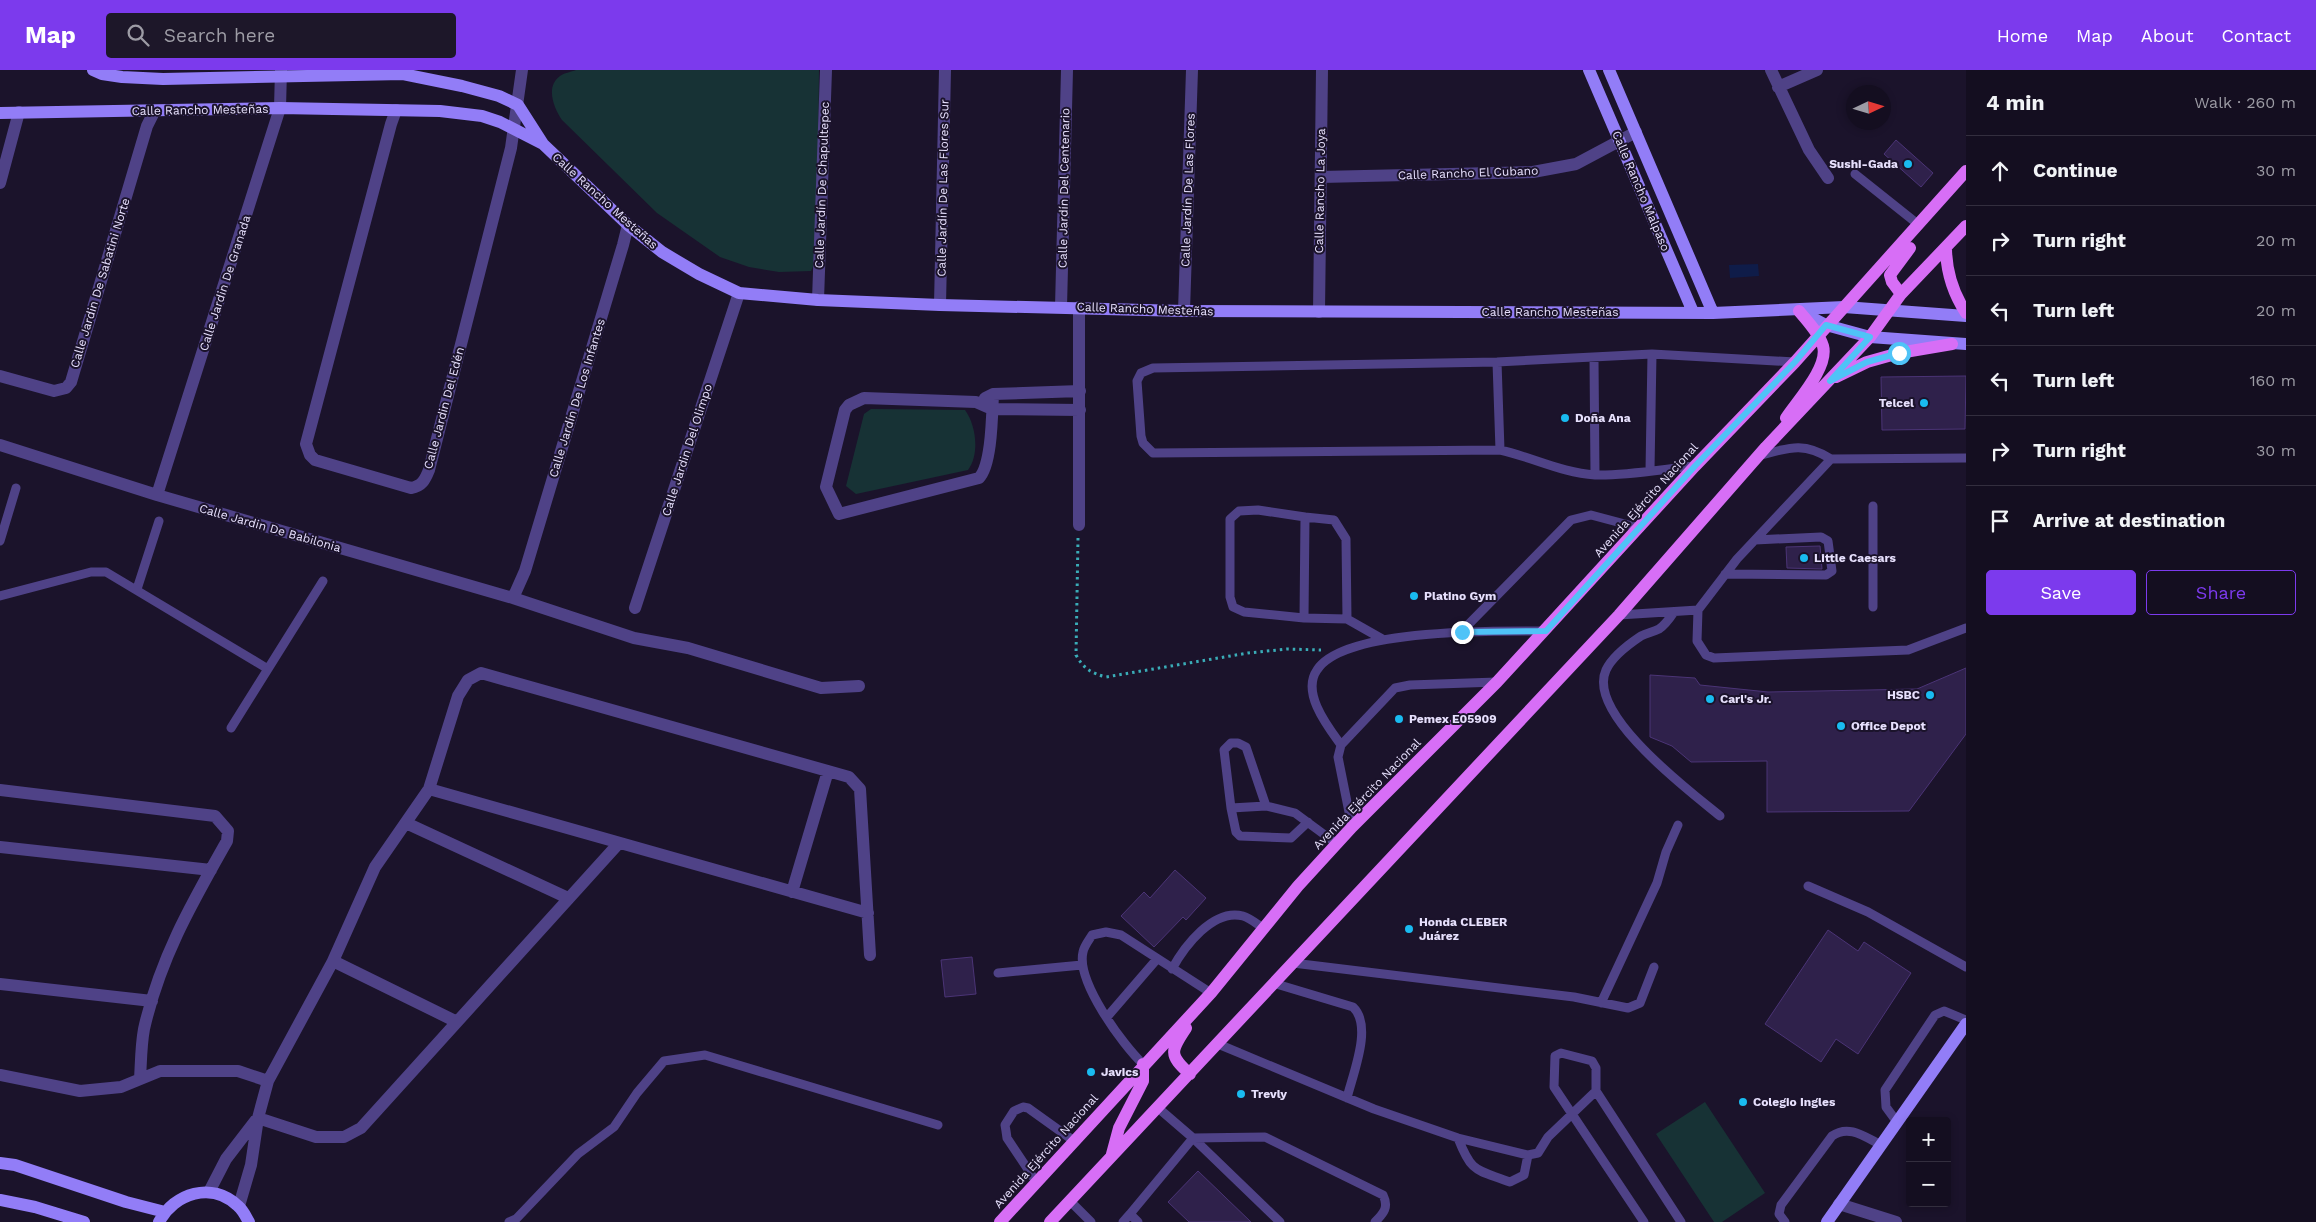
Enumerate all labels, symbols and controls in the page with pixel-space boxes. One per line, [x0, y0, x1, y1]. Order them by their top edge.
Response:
search box [106, 13, 456, 58]
text: Map [25, 21, 76, 49]
icon: search [124, 21, 152, 49]
text: Search here [164, 24, 275, 47]
text: Home [1997, 25, 2048, 46]
text: Map [2076, 25, 2113, 46]
text: About [2141, 25, 2193, 46]
text: Contact [2221, 25, 2291, 46]
north arrow [1846, 85, 1891, 130]
text: 4 min [1986, 90, 2044, 115]
text: Walk · 260 m [2194, 93, 2296, 112]
street label: Calle Jardín De Las Flores Sur [934, 99, 952, 277]
street label: Calle Jardín De Chapultepec [812, 101, 832, 269]
street label: Calle Rancho Mesteñas [131, 102, 269, 118]
street label: Calle Jardín Del Centenario [1056, 108, 1072, 268]
street label: Calle Jardín De Las Flores [1178, 113, 1198, 267]
street label: Calle Rancho La Joya [1312, 128, 1328, 254]
street label: Calle Rancho Malpaso [1609, 129, 1673, 253]
street label: Calle Rancho Mesteñas [549, 150, 661, 252]
place label: Sushi-Gada [1829, 157, 1898, 171]
icon: ahead [1986, 157, 2014, 185]
marker: Sushi-Gada [1902, 158, 1914, 170]
text: Continue [2033, 159, 2117, 182]
text: 30 m [2256, 161, 2296, 180]
street label: Calle Rancho El Cubano [1397, 164, 1539, 182]
street label: Calle Jardin De Sabatini Norte [67, 196, 133, 370]
street label: Calle Jardin De Granada [196, 213, 254, 353]
icon: right [1986, 227, 2014, 255]
text: Turn right [2033, 229, 2126, 252]
text: 20 m [2256, 231, 2296, 250]
icon: left [1986, 297, 2014, 325]
text: Turn left [2033, 299, 2114, 322]
street label: Calle Rancho Mesteñas [1076, 300, 1214, 318]
text: 20 m [2256, 301, 2296, 320]
street label: Calle Rancho Mesteñas [1482, 305, 1618, 319]
street label: Calle Jardín De Los Infantes [546, 317, 608, 479]
route start [1888, 342, 1911, 365]
street label: Calle Jardin Del Edén [421, 346, 467, 470]
icon: left [1986, 367, 2014, 395]
text: Turn left [2033, 369, 2114, 392]
text: 160 m [2249, 371, 2296, 390]
street label: Calle Jardin Del Olimpo [659, 382, 715, 518]
place label: Telcel [1879, 396, 1914, 410]
marker: Telcel [1918, 397, 1930, 409]
place label: Doña Ana [1575, 411, 1631, 425]
marker: Doña Ana [1559, 412, 1571, 424]
icon: right [1986, 437, 2014, 465]
text: Turn right [2033, 439, 2126, 462]
street label: Avenida Ejército Nacional [1591, 440, 1701, 560]
text: 30 m [2256, 441, 2296, 460]
street label: Calle Jardin De Babilonia [198, 501, 343, 555]
icon: arrive [1986, 507, 2014, 535]
text: Arrive at destination [2033, 509, 2225, 532]
place label: Little Caesars [1814, 551, 1896, 565]
marker: Little Caesars [1798, 552, 1810, 564]
button: Save [1986, 570, 2136, 615]
button: Share [2146, 570, 2296, 615]
place label: Platino Gym [1424, 589, 1496, 603]
marker: Platino Gym [1408, 590, 1420, 602]
route end [1451, 621, 1474, 644]
place label: HSBC [1887, 688, 1920, 702]
marker: HSBC [1924, 689, 1936, 701]
place label: Carl's Jr. [1720, 692, 1772, 706]
marker: Carl's Jr. [1704, 693, 1716, 705]
place label: Pemex E05909 [1409, 712, 1497, 726]
marker: Pemex E05909 [1393, 713, 1405, 725]
place label: Office Depot [1851, 719, 1927, 733]
marker: Office Depot [1835, 720, 1847, 732]
street label: Avenida Ejército Nacional [1310, 735, 1424, 852]
place label: Honda CLEBER Juárez [1419, 915, 1508, 943]
marker: Honda CLEBER Juárez [1403, 923, 1415, 935]
place label: Javics [1101, 1065, 1139, 1079]
marker: Javics [1085, 1066, 1097, 1078]
place label: Trevly [1251, 1087, 1287, 1101]
marker: Trevly [1235, 1088, 1247, 1100]
street label: Avenida Ejército Nacional [991, 1091, 1101, 1211]
place label: Colegio Ingles [1753, 1095, 1836, 1109]
marker: Colegio Ingles [1737, 1096, 1749, 1108]
map controls [1906, 1117, 1951, 1207]
button: + [1906, 1117, 1951, 1162]
button: − [1906, 1162, 1951, 1207]

